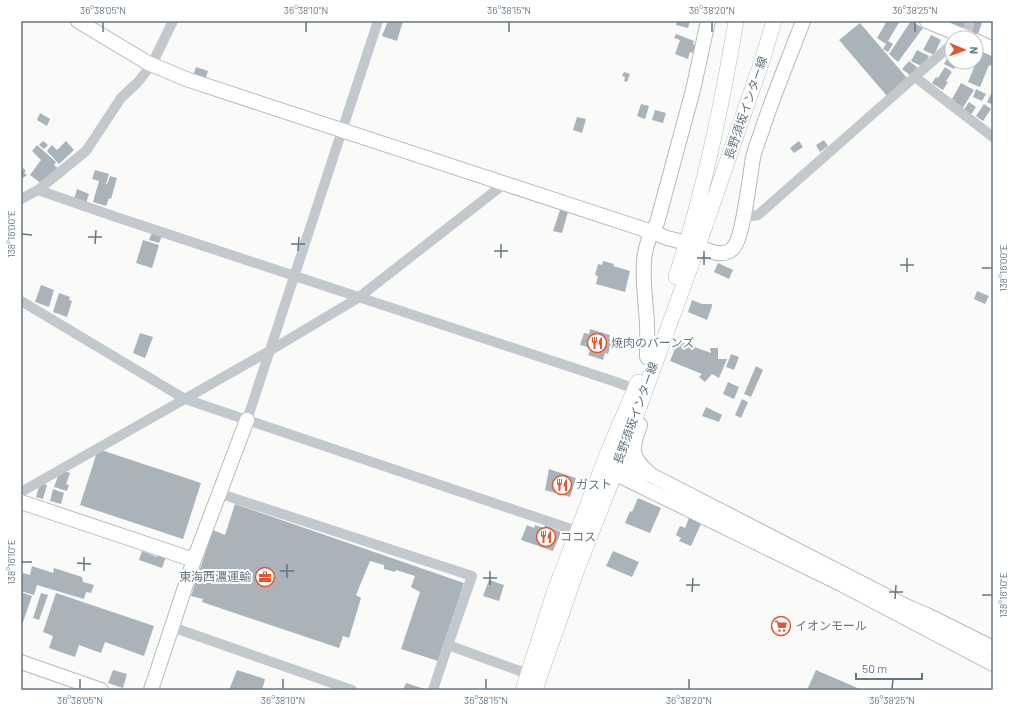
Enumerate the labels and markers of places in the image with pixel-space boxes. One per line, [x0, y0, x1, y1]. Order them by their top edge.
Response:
restaurant icon: 焼肉のバーンズ [586, 332, 608, 354]
place label: 焼肉のバーンズ [611, 335, 694, 349]
restaurant icon: ガスト [551, 474, 573, 496]
place label: ガスト [576, 477, 612, 491]
restaurant icon: ココス [535, 526, 557, 548]
place label: ココス [560, 529, 596, 543]
office icon: 東海西濃運輸 [254, 566, 276, 588]
place label: 東海西濃運輸 [179, 569, 251, 583]
supermarket icon: イオンモール [770, 615, 792, 637]
place label: イオンモール [795, 618, 867, 632]

